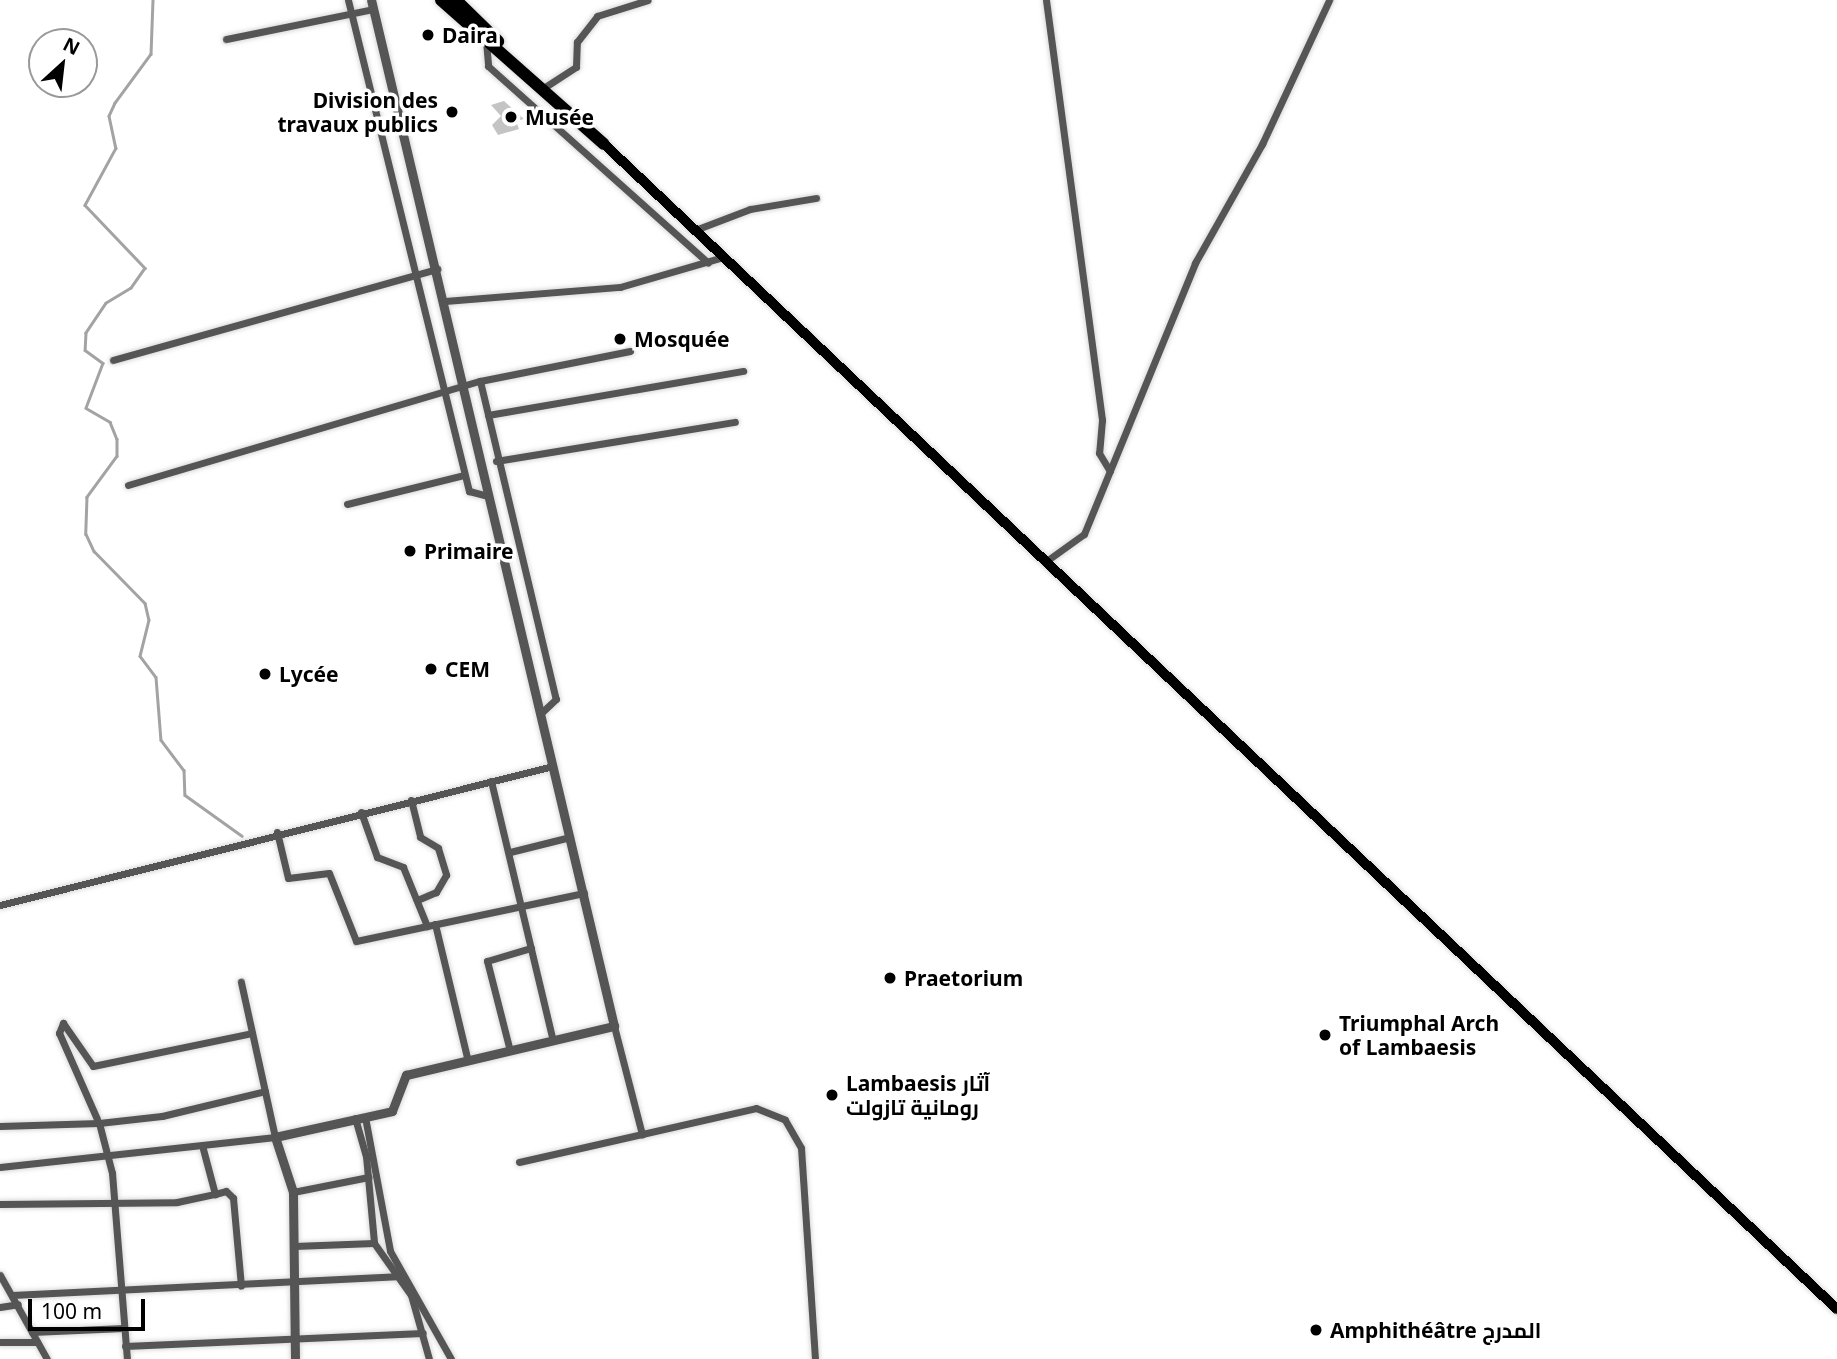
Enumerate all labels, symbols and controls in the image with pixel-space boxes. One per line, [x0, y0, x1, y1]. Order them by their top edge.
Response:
place label: Daira [442, 22, 498, 48]
marker: Daira [420, 27, 436, 43]
north arrow [28, 28, 98, 98]
text: N [59, 31, 84, 61]
place label: Division des travaux publics [277, 87, 438, 137]
marker: Division des travaux publics [444, 104, 460, 120]
place label: Musée [525, 104, 594, 130]
marker: Musée [503, 109, 519, 125]
place label: Mosquée [634, 326, 729, 352]
marker: Mosquée [612, 331, 628, 347]
place label: Primaire [424, 538, 514, 564]
marker: Primaire [402, 543, 418, 559]
place label: CEM [445, 656, 490, 682]
place label: Lycée [279, 661, 339, 687]
marker: CEM [423, 661, 439, 677]
marker: Lycée [257, 666, 273, 682]
place label: Praetorium [904, 965, 1023, 991]
marker: Praetorium [882, 970, 898, 986]
place label: Triumphal Arch of Lambaesis [1339, 1010, 1499, 1060]
marker: Triumphal Arch of Lambaesis [1317, 1027, 1333, 1043]
place label: Lambaesis آثار رومانية تازولت [846, 1070, 990, 1120]
marker: Lambaesis آثار رومانية تازولت [824, 1087, 840, 1103]
scale bar [32, 1286, 149, 1330]
text: 100 m [41, 1297, 102, 1325]
place label: Amphithéâtre المدرج [1330, 1317, 1541, 1343]
marker: Amphithéâtre المدرج [1308, 1322, 1324, 1338]

